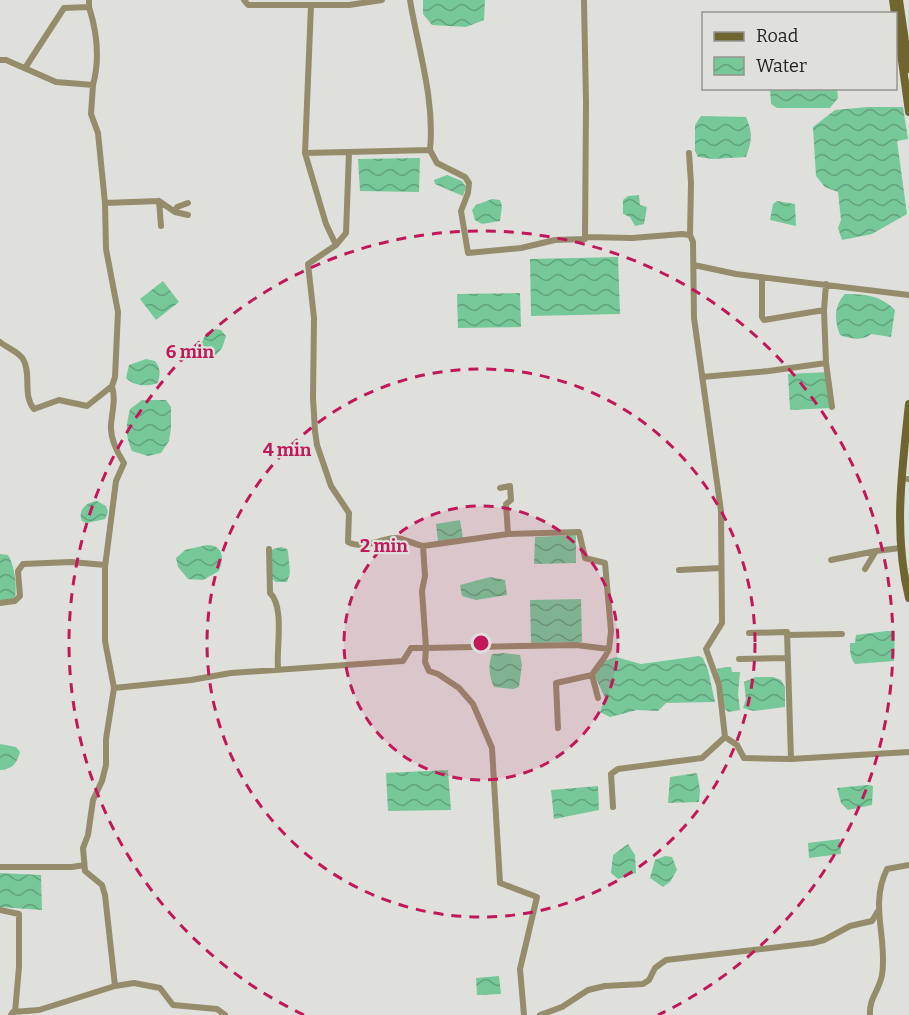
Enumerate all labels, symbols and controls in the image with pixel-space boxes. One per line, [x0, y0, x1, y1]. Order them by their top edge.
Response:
legend [702, 12, 897, 90]
text: Road [756, 25, 799, 47]
text: Water [756, 55, 807, 77]
text: 6 min [166, 341, 215, 363]
text: 4 min [263, 439, 312, 461]
text: 2 min [360, 535, 408, 557]
centre of rings [471, 633, 491, 653]

